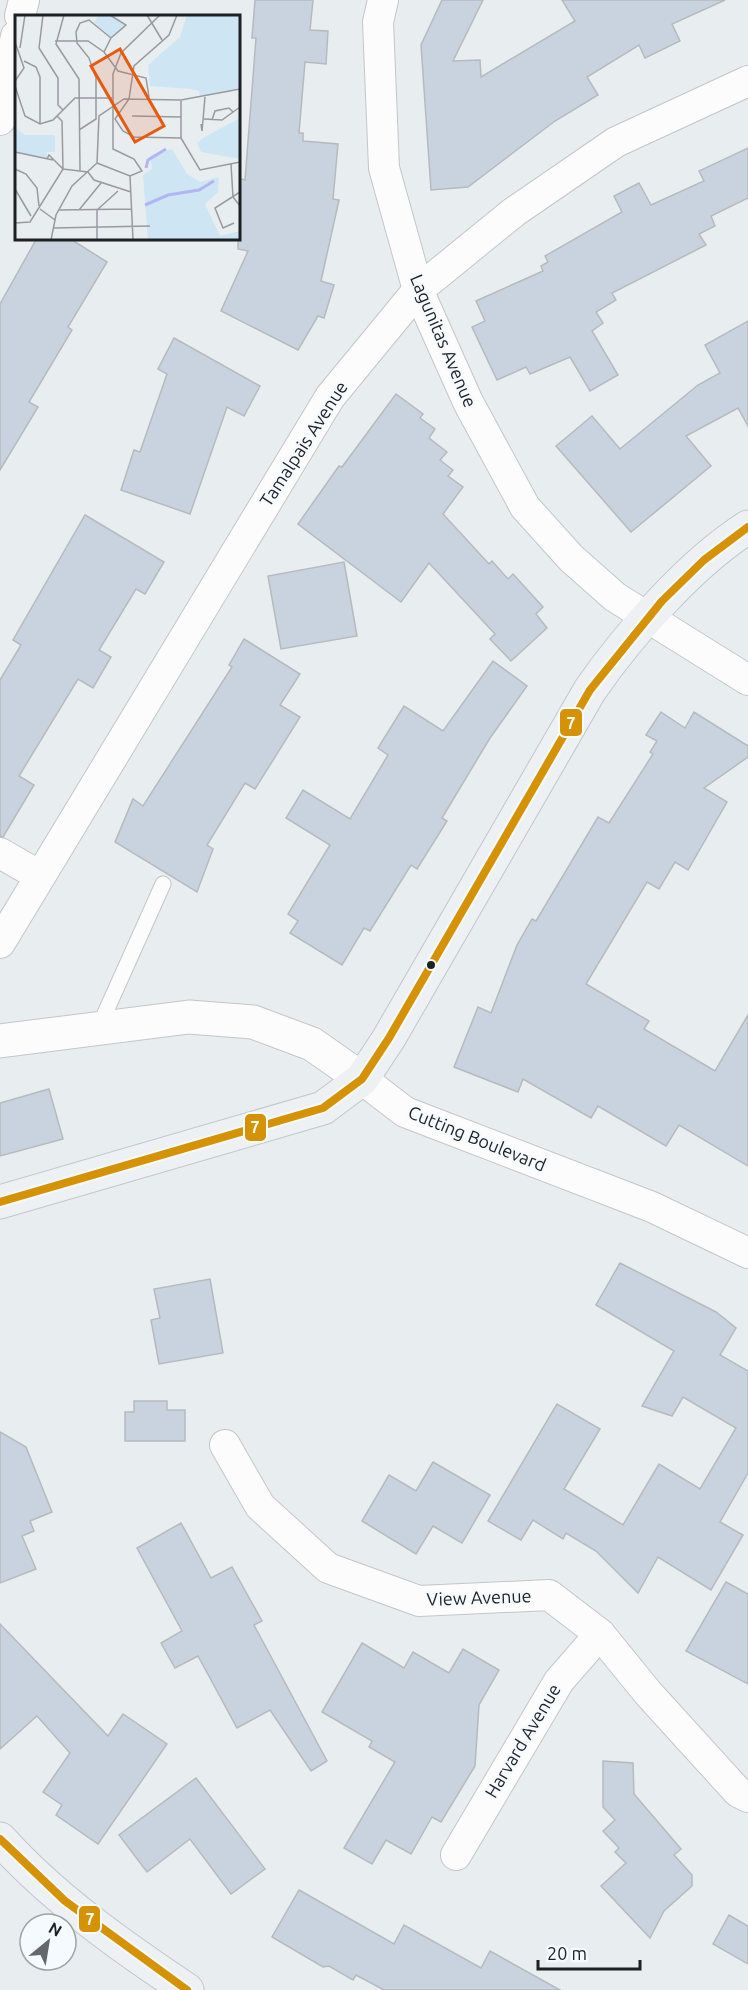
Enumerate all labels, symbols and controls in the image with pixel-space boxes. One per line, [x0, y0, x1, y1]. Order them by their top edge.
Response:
inset map [15, 15, 240, 240]
street label: Lagunitas Avenue [407, 271, 481, 410]
street label: Tamalpais Avenue [255, 377, 351, 510]
line badge: 7 [559, 708, 583, 737]
text: 7 [566, 714, 576, 732]
unlabelled marker [425, 959, 437, 971]
street label: Cutting Boulevard [406, 1101, 549, 1175]
line badge: 7 [244, 1113, 267, 1142]
text: 7 [250, 1118, 260, 1136]
street label: View Avenue [426, 1585, 532, 1609]
street label: Harvard Avenue [480, 1680, 564, 1801]
line badge: 7 [78, 1905, 101, 1933]
text: 7 [85, 1910, 95, 1928]
north arrow [18, 1912, 78, 1972]
text: N [46, 1918, 65, 1940]
scale bar [538, 1933, 640, 1971]
text: 20 m [547, 1943, 587, 1963]

